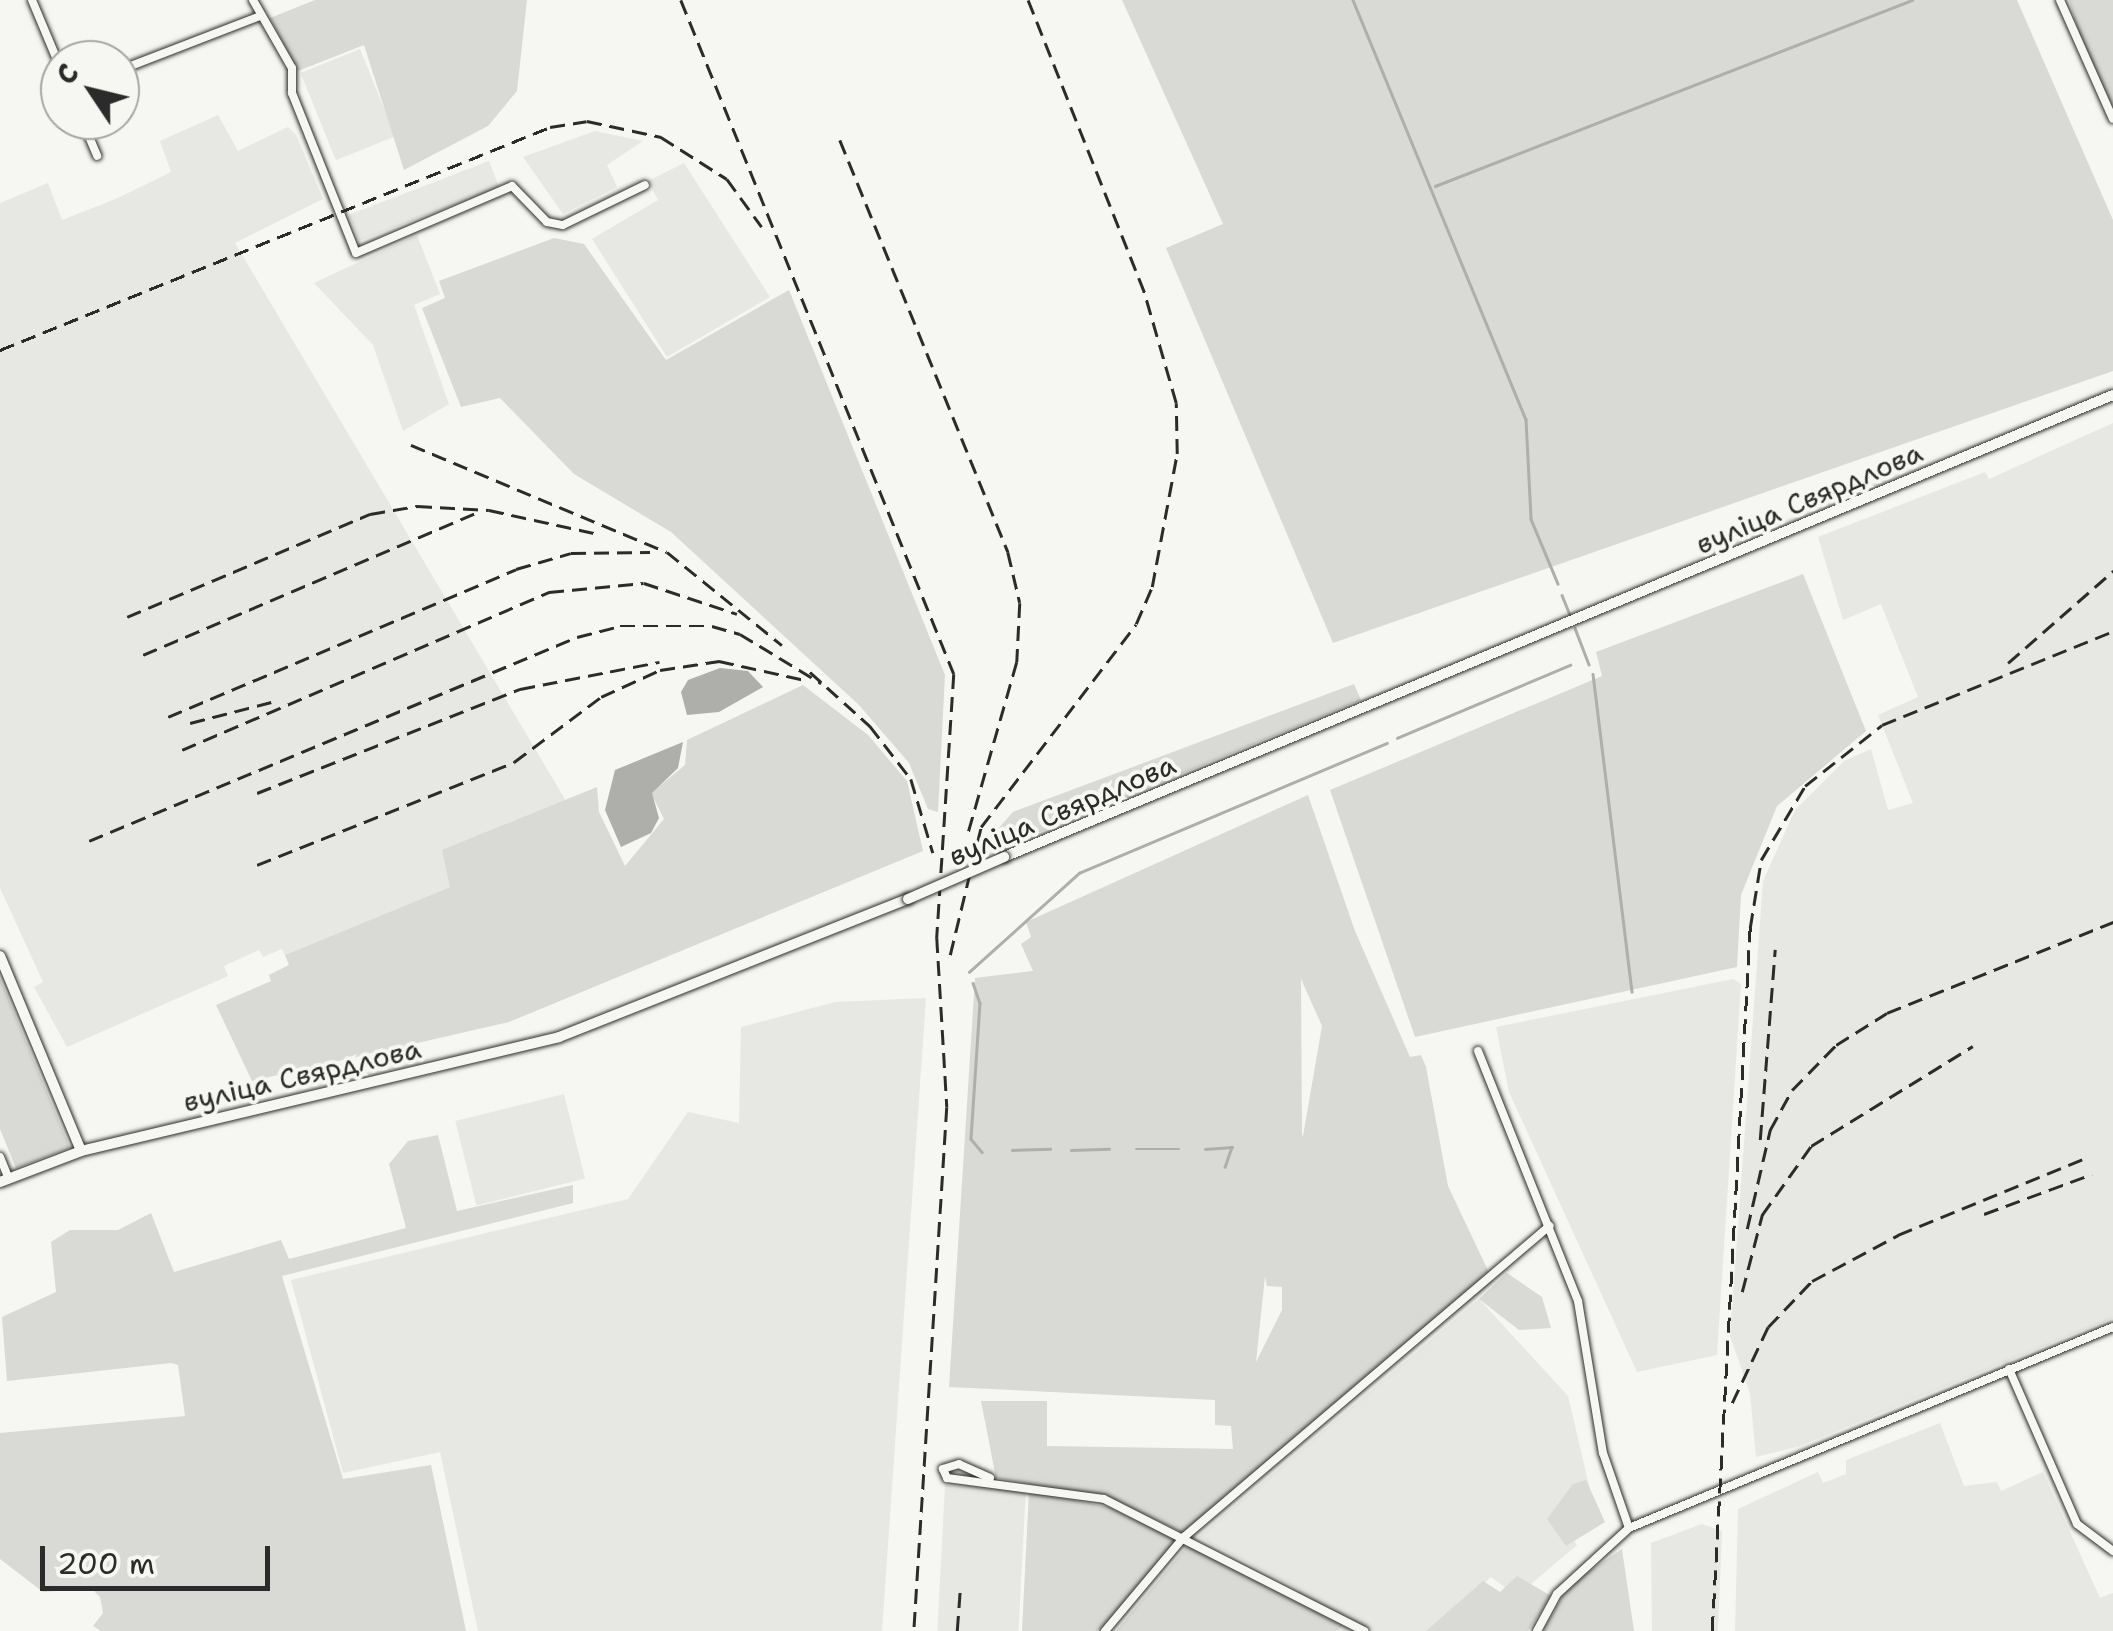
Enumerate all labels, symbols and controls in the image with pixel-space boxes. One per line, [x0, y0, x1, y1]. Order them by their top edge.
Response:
north arrow [40, 40, 140, 140]
text: С [47, 56, 88, 92]
street label: вуліца Свярдлова [1691, 435, 1927, 561]
street label: вуліца Свярдлова [944, 747, 1180, 873]
street label: вуліца Свярдлова [180, 1031, 424, 1119]
scale bar [45, 1526, 275, 1588]
text: 200 m [57, 1543, 155, 1584]

